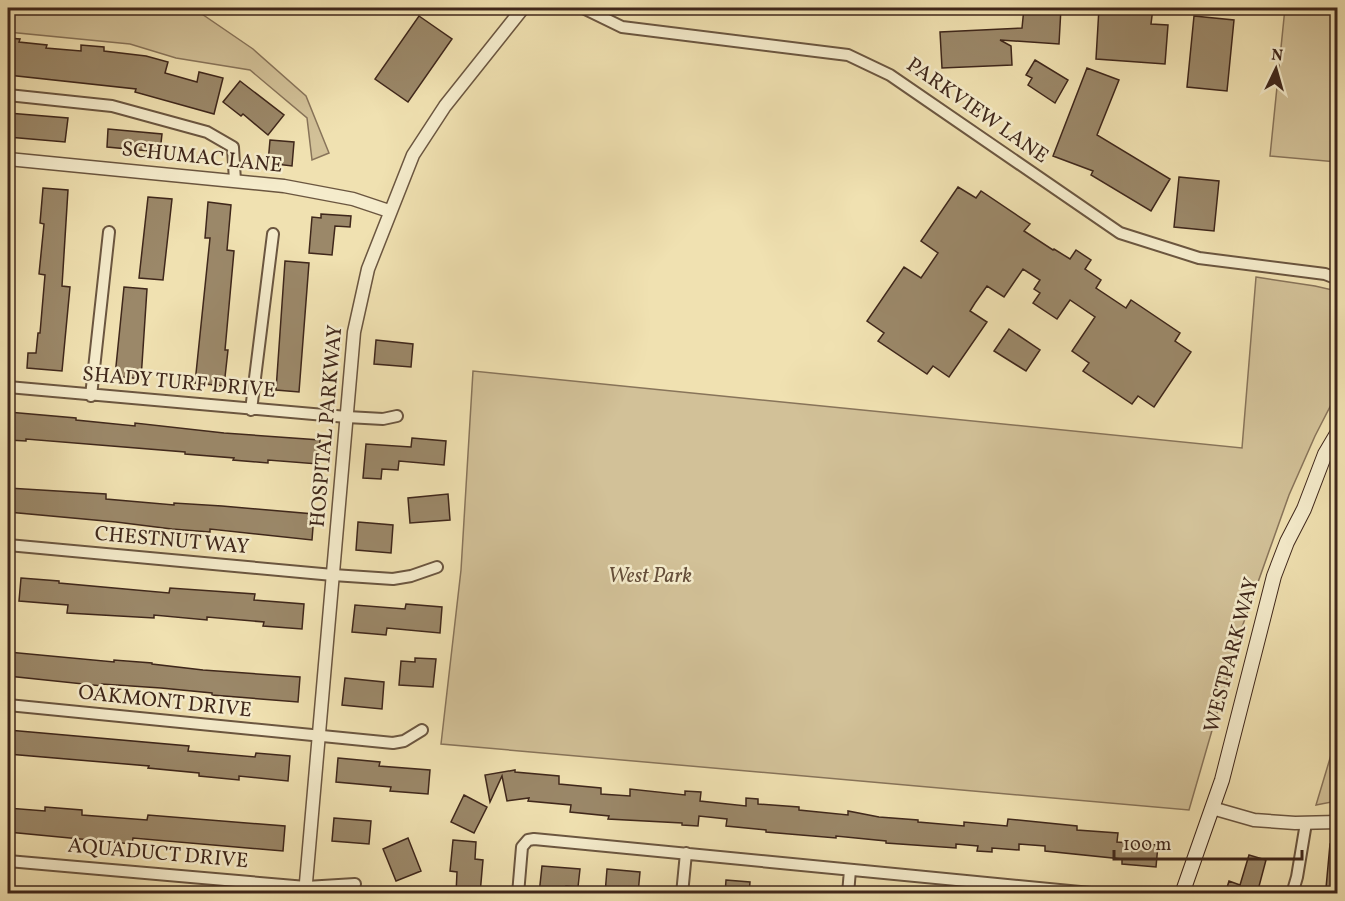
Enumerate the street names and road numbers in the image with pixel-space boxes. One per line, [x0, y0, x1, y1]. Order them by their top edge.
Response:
street label: PARKVIEW LANE [900, 51, 1054, 171]
street label: SCHUMAC LANE [120, 135, 284, 181]
street label: HOSPITAL PARKWAY [304, 323, 350, 529]
street label: SHADY TURF DRIVE [81, 360, 277, 406]
street label: CHESTNUT WAY [94, 520, 250, 562]
street label: WESTPARK WAY [1197, 574, 1267, 736]
street label: OAKMONT DRIVE [77, 678, 253, 726]
street label: AQUADUCT DRIVE [67, 832, 249, 876]

